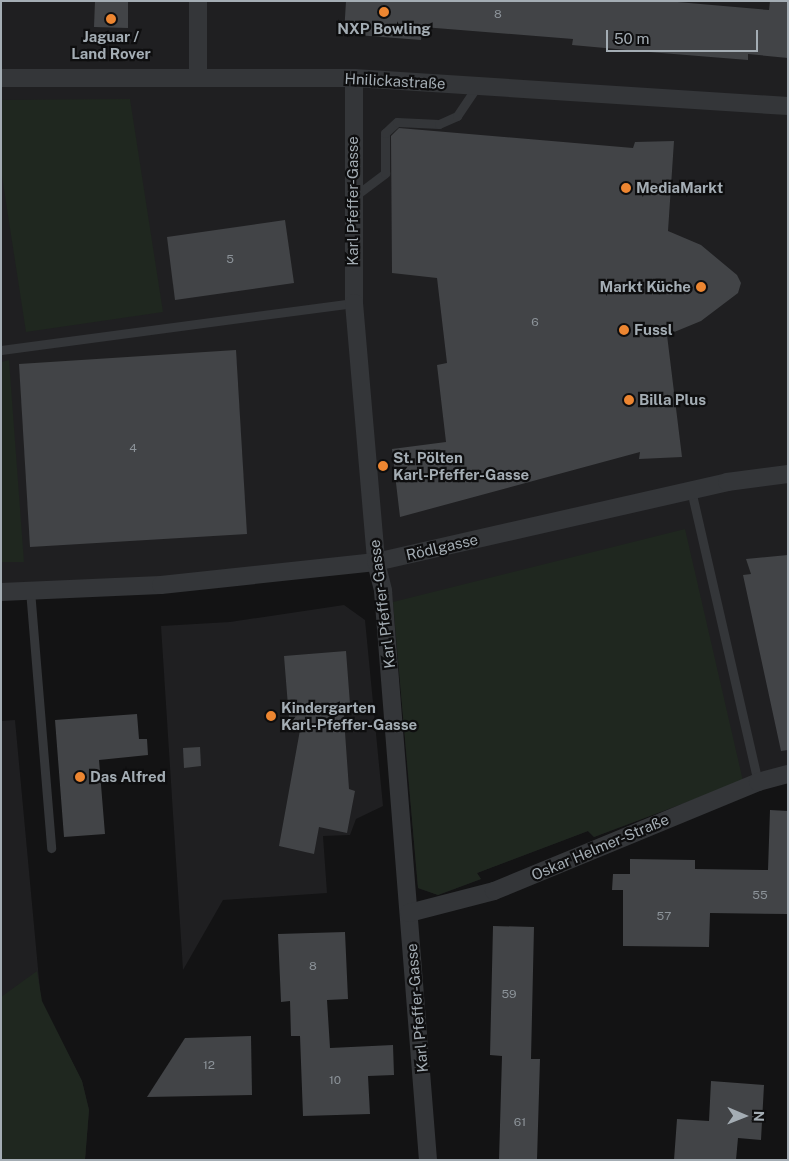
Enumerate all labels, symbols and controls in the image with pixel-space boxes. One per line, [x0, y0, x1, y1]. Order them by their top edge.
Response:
marker: NXP Bowling [378, 6, 390, 18]
house number: 8 [494, 8, 502, 22]
marker: Jaguar / Land Rover [105, 13, 117, 25]
place label: NXP Bowling [337, 20, 431, 38]
scale bar [609, 20, 762, 52]
place label: Jaguar / Land Rover [71, 27, 151, 62]
text: 50 m [614, 30, 649, 47]
street label: Hnilickastraße [344, 69, 446, 93]
street label: Karl Pfeffer-Gasse [344, 136, 362, 266]
place label: MediaMarkt [636, 179, 723, 197]
marker: MediaMarkt [620, 182, 632, 194]
house number: 5 [226, 253, 234, 267]
place label: Markt Küche [599, 278, 691, 296]
marker: Markt Küche [695, 281, 707, 293]
house number: 6 [531, 316, 539, 330]
place label: Fussl [634, 321, 673, 339]
marker: Fussl [618, 324, 630, 336]
place label: Billa Plus [639, 391, 706, 409]
marker: Billa Plus [623, 394, 635, 406]
house number: 4 [129, 442, 137, 456]
place label: St. Pölten Karl-Pfeffer-Gasse [393, 448, 529, 483]
marker: St. Pölten Karl-Pfeffer-Gasse [377, 460, 389, 472]
street label: Rödlgasse [404, 530, 480, 564]
street label: Karl Pfeffer-Gasse [365, 539, 399, 669]
place label: Kindergarten Karl-Pfeffer-Gasse [281, 698, 417, 733]
marker: Kindergarten Karl-Pfeffer-Gasse [265, 710, 277, 722]
place label: Das Alfred [90, 768, 166, 786]
marker: Das Alfred [74, 771, 86, 783]
street label: Oskar Helmer-Straße [529, 810, 671, 884]
house number: 55 [752, 889, 768, 903]
house number: 57 [657, 910, 671, 924]
street label: Karl Pfeffer-Gasse [402, 943, 432, 1073]
house number: 8 [309, 960, 317, 974]
house number: 59 [501, 988, 517, 1002]
house number: 12 [203, 1059, 215, 1073]
house number: 10 [329, 1074, 341, 1088]
north arrow [719, 1091, 769, 1141]
text: N [751, 1111, 767, 1122]
house number: 61 [514, 1116, 526, 1130]

